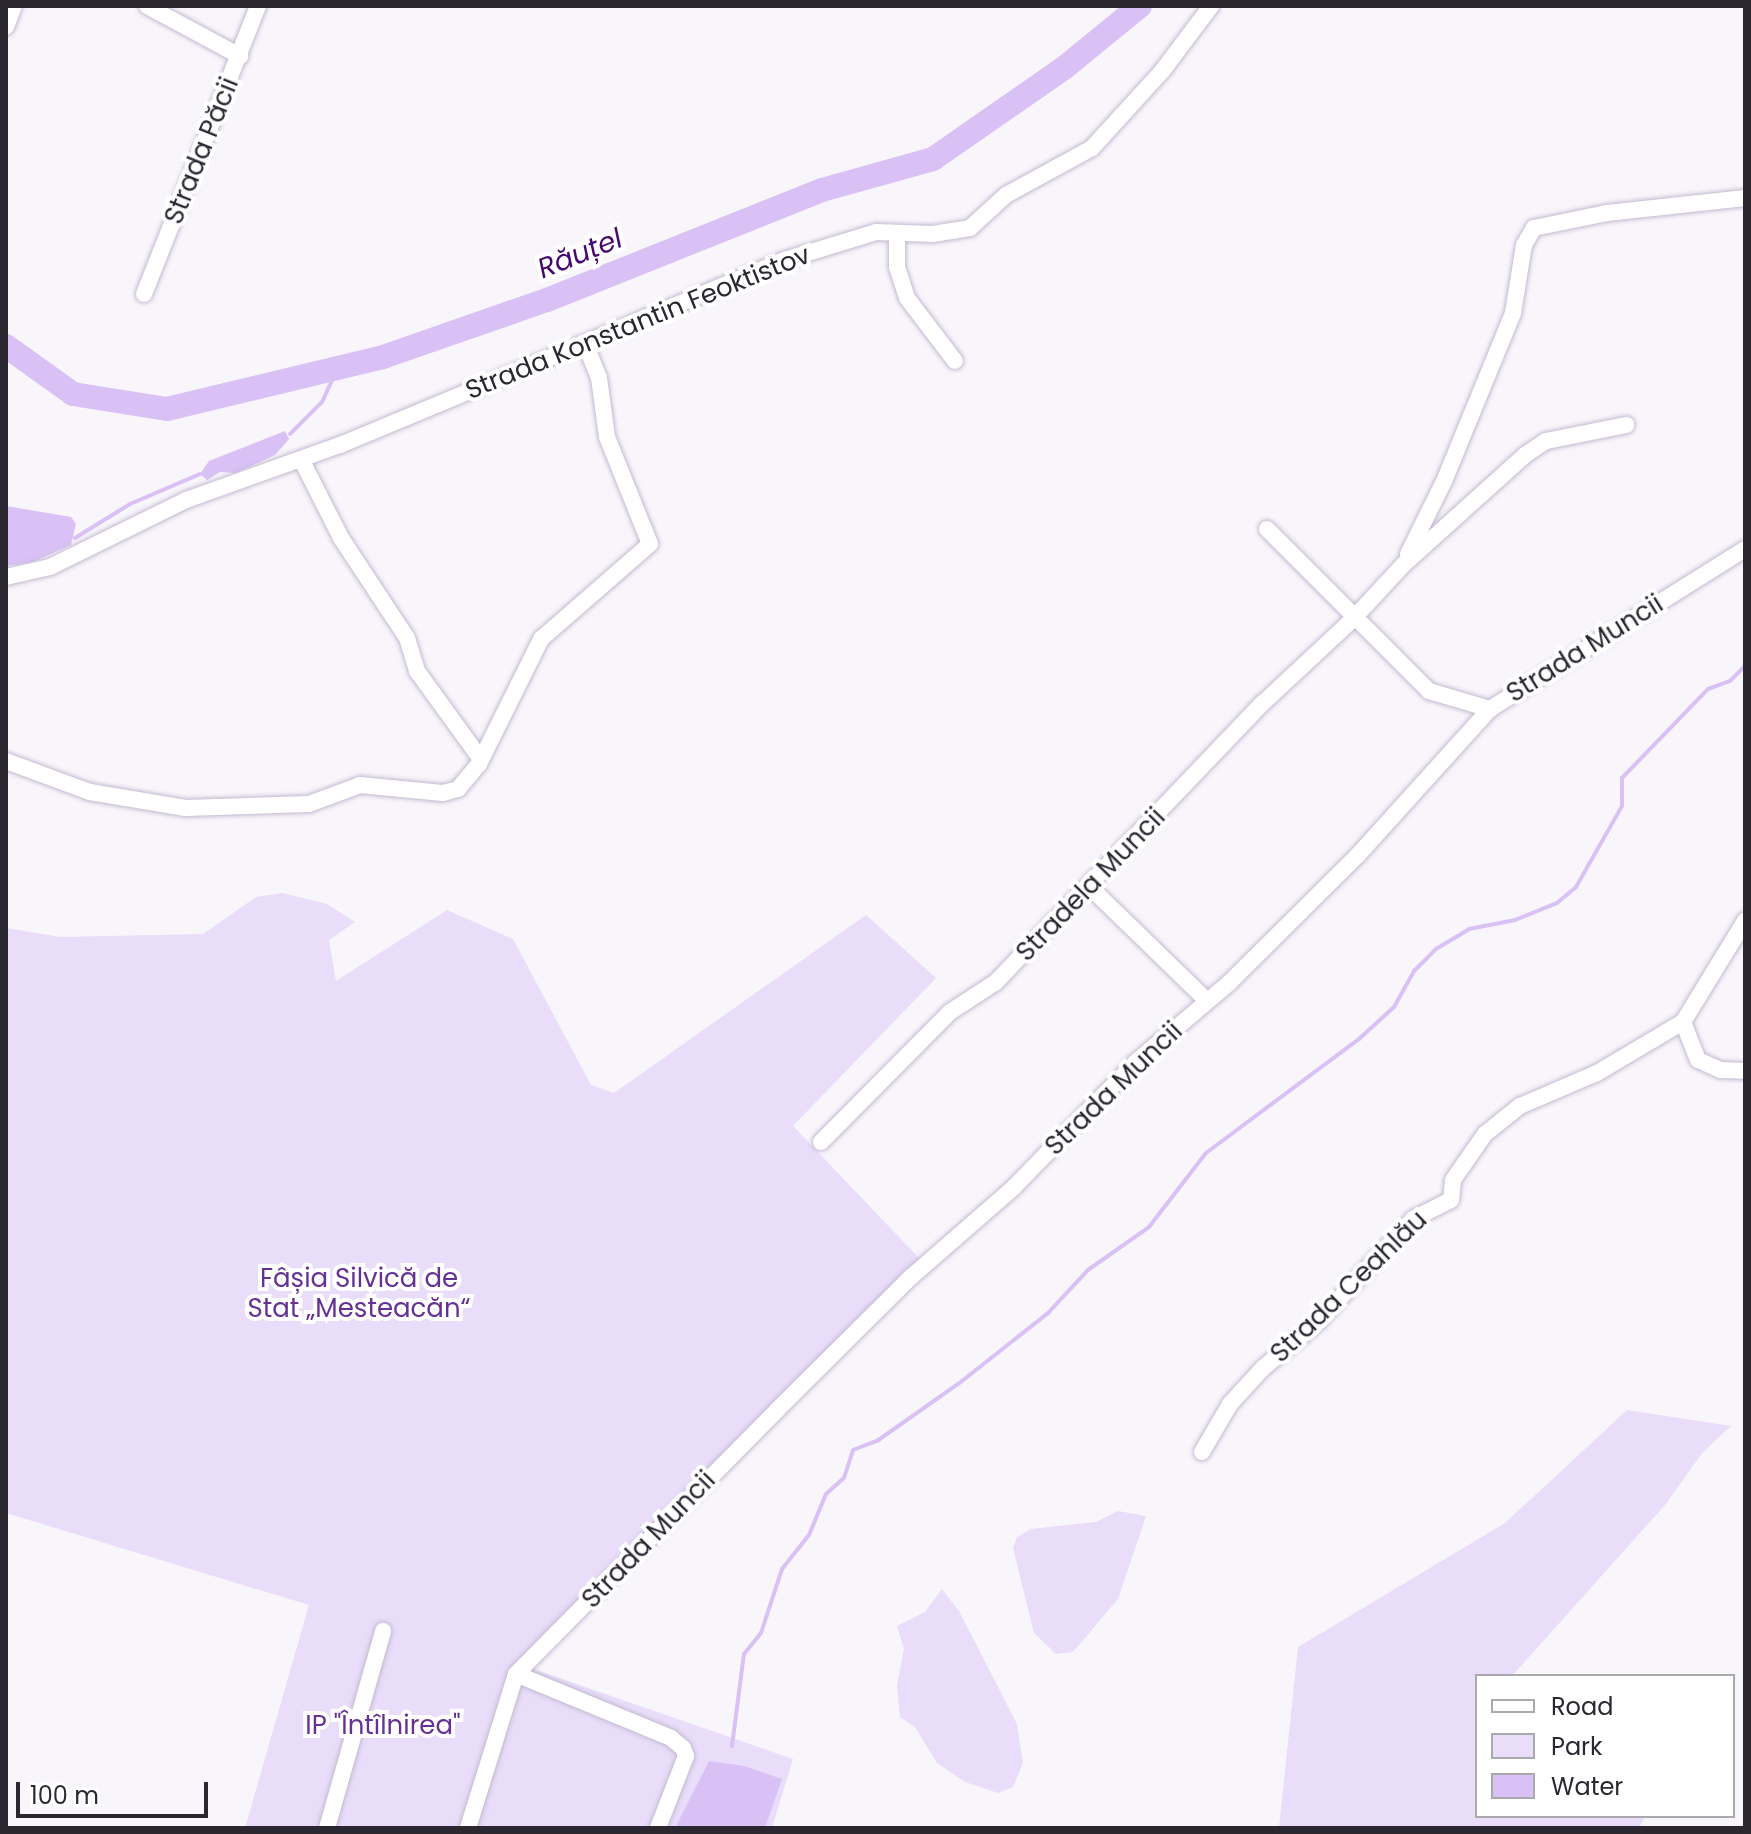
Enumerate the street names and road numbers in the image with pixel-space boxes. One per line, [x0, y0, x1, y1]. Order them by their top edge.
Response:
street label: Strada Păcii [158, 73, 246, 229]
street label: Strada Konstantin Feoktistov [461, 239, 815, 407]
street label: Strada Muncii [1501, 589, 1669, 709]
street label: Stradela Muncii [1010, 802, 1172, 968]
street label: Strada Muncii [1039, 1016, 1189, 1162]
street label: Strada Ceahlău [1264, 1205, 1434, 1369]
street label: Strada Muncii [576, 1465, 722, 1615]

